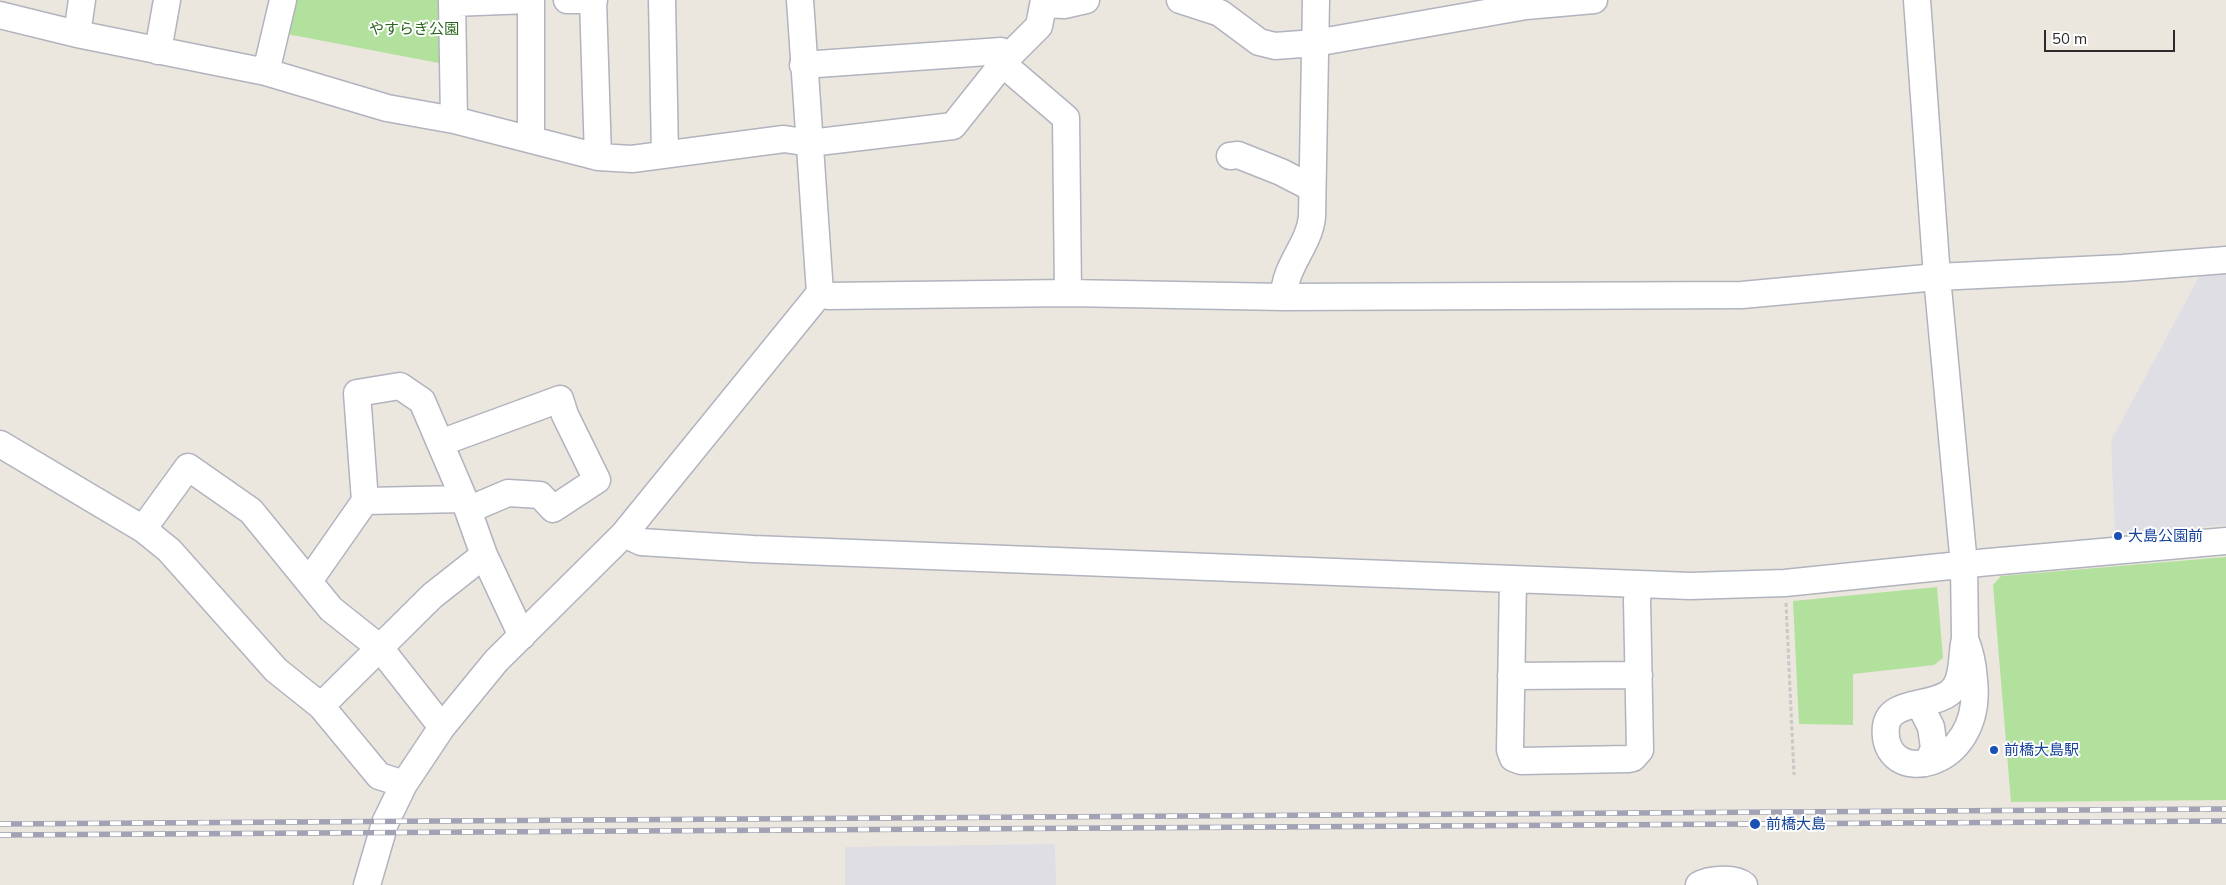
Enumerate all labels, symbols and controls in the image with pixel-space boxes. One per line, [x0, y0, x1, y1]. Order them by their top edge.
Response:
park label: やすらぎ公園 [369, 20, 459, 38]
scale bar [2046, 20, 2177, 52]
text: 50 m [2052, 29, 2087, 48]
place label: 大島公園前 [2128, 527, 2203, 545]
marker: 大島公園前 [2112, 530, 2124, 542]
place label: 前橋大島駅 [2004, 741, 2079, 759]
marker: 前橋大島駅 [1988, 744, 2000, 756]
place label: 前橋大島 [1766, 815, 1826, 833]
marker: 前橋大島 [1748, 817, 1762, 831]

